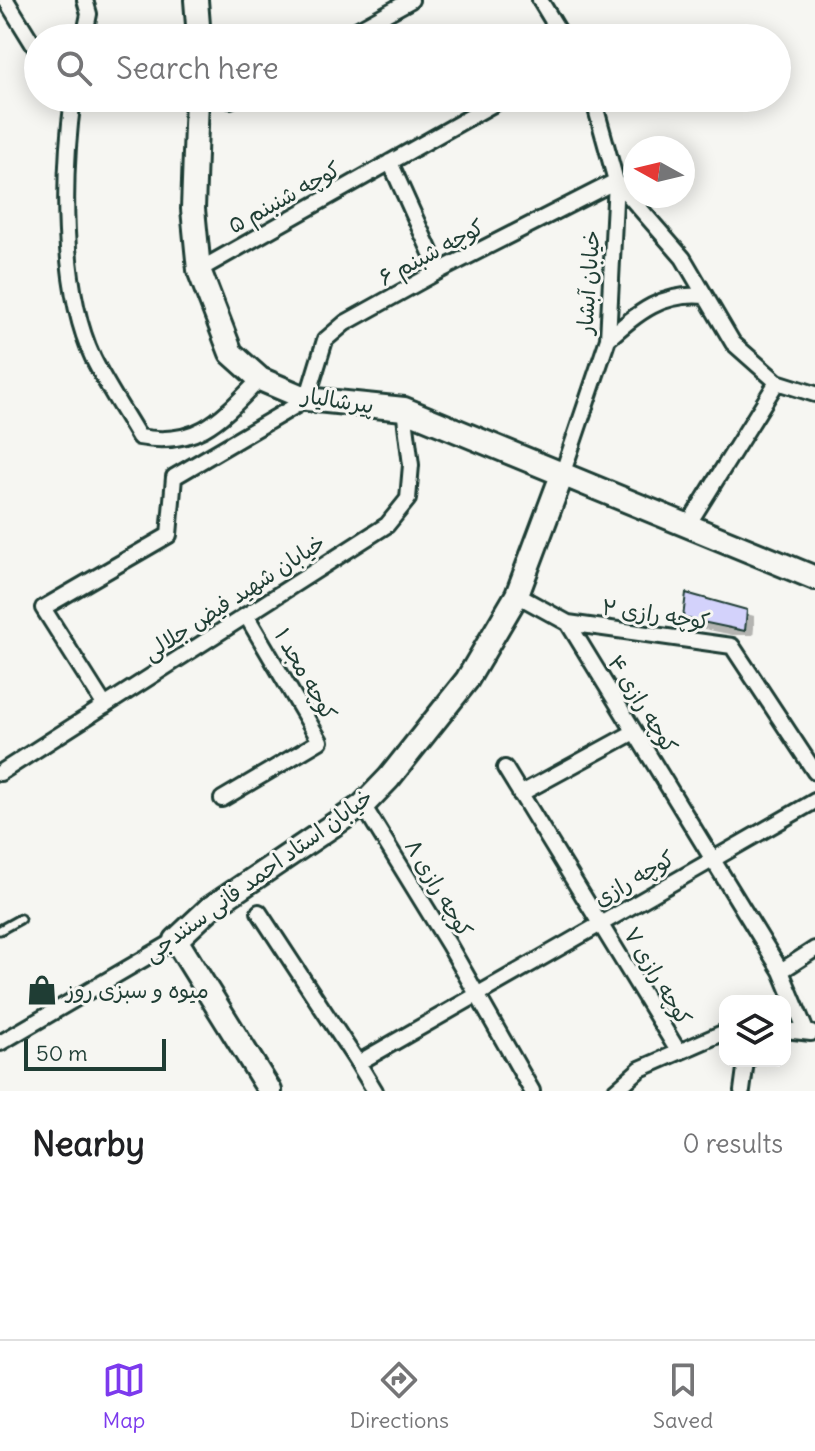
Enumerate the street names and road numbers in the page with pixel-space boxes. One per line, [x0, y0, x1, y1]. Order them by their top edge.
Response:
street label: کوچه شنبنم ۵ [223, 155, 347, 242]
street label: کوچه شبنم ۶ [373, 212, 490, 294]
street label: خیابان آبشار [570, 229, 606, 337]
street label: پیرشالیار [298, 380, 376, 420]
street label: خیابان شهید فیض جلالی [138, 528, 331, 667]
street label: کوچه رازی ۲ [600, 593, 712, 635]
street label: کوچه مجد ۱ [268, 623, 344, 725]
street label: کوچه رازی ۴ [602, 650, 684, 758]
street label: خیابان استاد احمد فانی سنندجی [138, 782, 379, 968]
street label: کوچه رازی ۸ [399, 834, 479, 942]
street label: کوچه رازی [588, 844, 680, 912]
street label: کوچه رازی ۷ [618, 922, 698, 1030]

